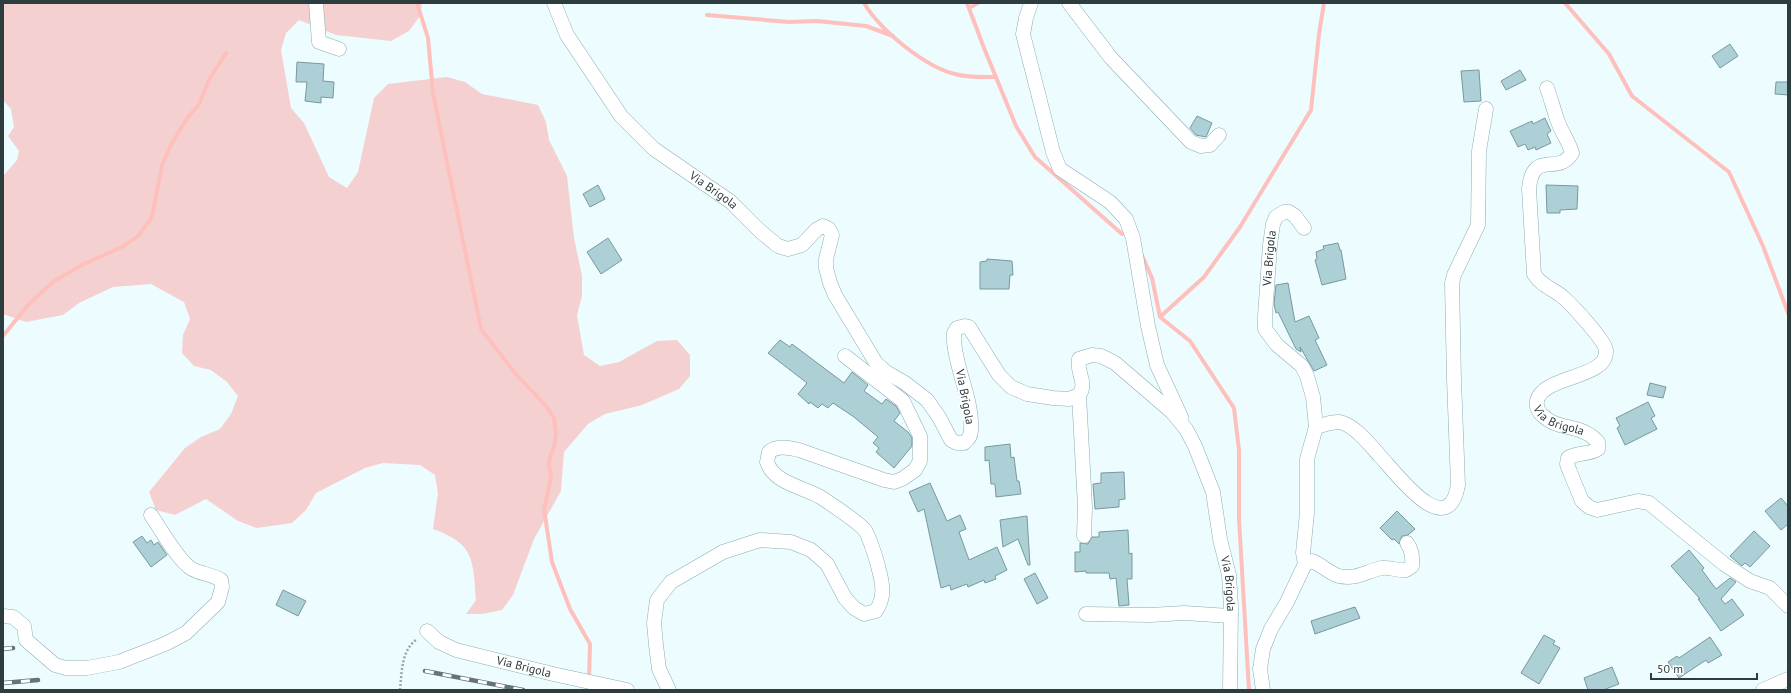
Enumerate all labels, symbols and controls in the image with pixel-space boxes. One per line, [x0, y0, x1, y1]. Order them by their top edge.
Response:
street label: Via Brigola [686, 167, 742, 212]
street label: Via Brigola [1259, 229, 1279, 287]
street label: Via Brigola [953, 367, 978, 426]
street label: Via Brigola [1530, 402, 1587, 438]
street label: Via Brigola [1217, 553, 1239, 612]
street label: Via Brigola [494, 652, 553, 680]
scale bar [1651, 655, 1757, 681]
text: 50 m [1657, 661, 1683, 676]

